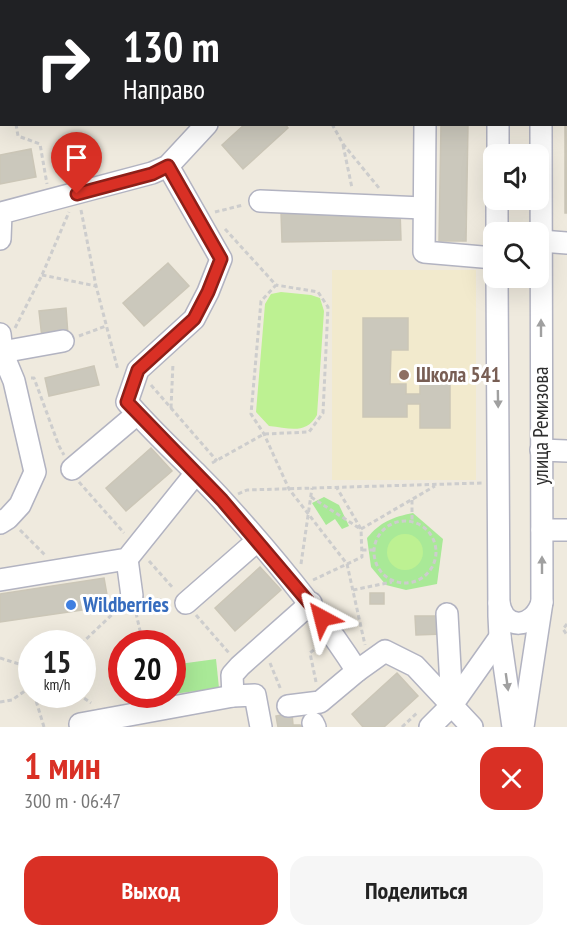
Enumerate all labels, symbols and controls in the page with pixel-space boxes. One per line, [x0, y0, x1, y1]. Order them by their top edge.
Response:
text: 130 m [123, 19, 220, 74]
icon: right [24, 24, 102, 102]
text: Направо [123, 72, 205, 106]
pin [51, 132, 102, 194]
icon: arrive [60, 141, 93, 174]
map controls [483, 144, 549, 288]
button: sound [483, 144, 549, 210]
button: search [483, 222, 549, 288]
one-way arrow [536, 318, 546, 337]
place label: Школа 541 [416, 361, 501, 388]
street label: улица Ремизова [527, 367, 554, 485]
marker: Школа 541 [397, 368, 411, 382]
one-way arrow [493, 389, 503, 408]
one-way arrow [537, 555, 547, 574]
position arrow [290, 586, 354, 650]
place label: Wildberries [82, 591, 169, 618]
marker: Wildberries [64, 598, 78, 612]
speed limit sign: 20 [108, 630, 186, 708]
text: 15 [43, 642, 71, 681]
one-way arrow [502, 673, 511, 692]
text: km/h [44, 675, 70, 694]
text: 1 мин [24, 742, 101, 789]
button: close [480, 747, 543, 810]
text: 300 m · 06:47 [24, 788, 121, 814]
button: Выход [24, 856, 278, 925]
button: Поделиться [290, 856, 543, 925]

